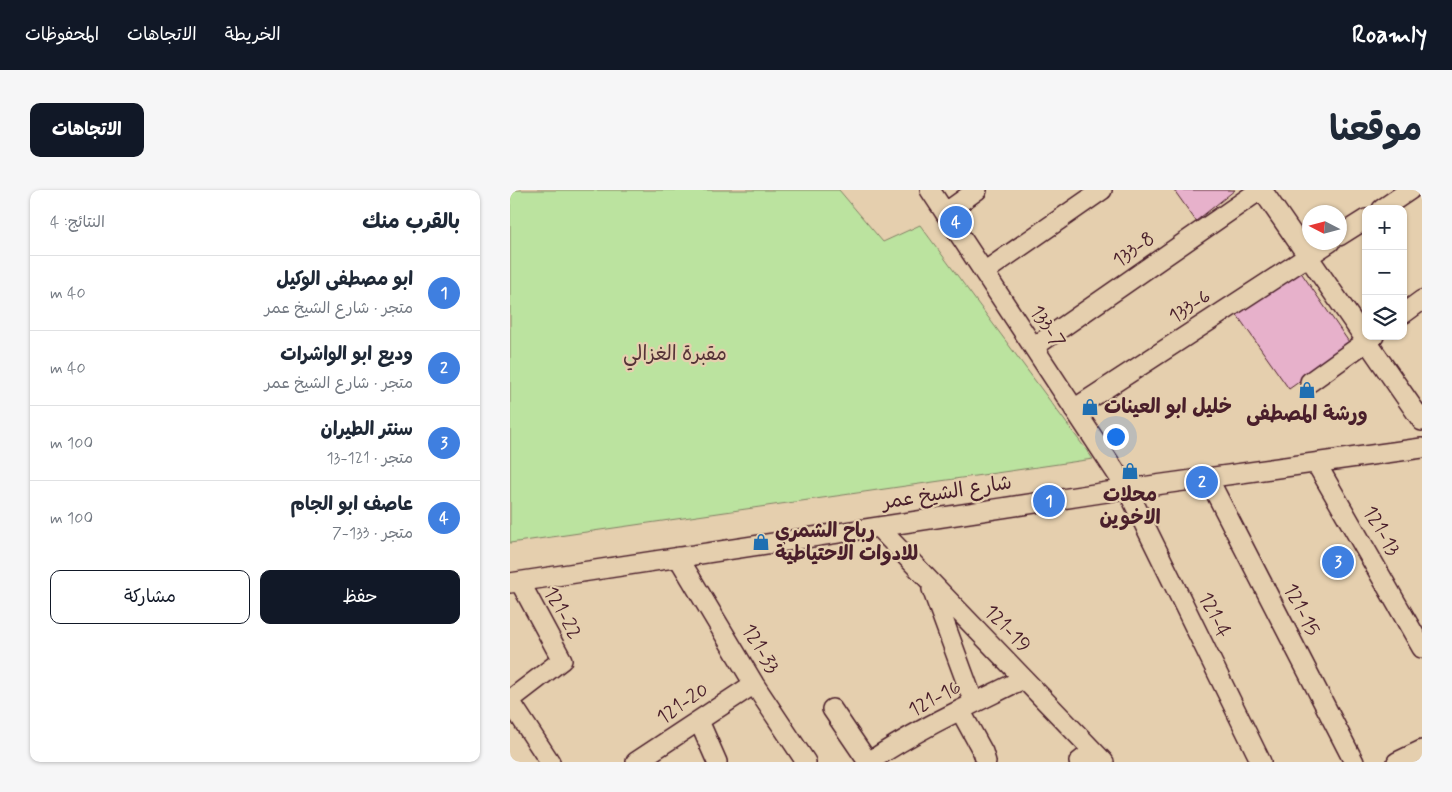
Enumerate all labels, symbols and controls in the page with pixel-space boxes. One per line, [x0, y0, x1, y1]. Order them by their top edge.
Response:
text: Roamly [1352, 20, 1427, 51]
text: المحفوظات [25, 23, 99, 47]
text: الاتجاهات [127, 23, 197, 47]
text: الخريطة [225, 23, 281, 47]
button: الاتجاهات [30, 103, 144, 157]
text: موقعنا [1329, 107, 1422, 153]
pin: 4 [940, 203, 972, 241]
north arrow [1302, 205, 1347, 250]
map controls [1362, 205, 1407, 340]
button: + [1362, 205, 1407, 250]
text: بالقرب منك [362, 208, 460, 236]
text: النتائج: 4 [50, 212, 105, 233]
street label: 133-8 [1107, 226, 1161, 274]
button: − [1362, 250, 1407, 295]
text: ابو مصطفى الوكيل [276, 267, 413, 292]
text: 40 m [50, 283, 86, 304]
text: 1 [440, 283, 448, 304]
street label: 133-6 [1164, 283, 1216, 331]
button: layers [1362, 295, 1407, 340]
text: متجر · شارع الشيخ عمر [265, 298, 413, 319]
street label: 133-7 [1023, 300, 1071, 354]
park label: مقبرة الغزالي [623, 341, 727, 371]
text: وديع ابو الواشرات [280, 342, 413, 367]
text: 40 m [50, 358, 86, 379]
text: 2 [440, 358, 448, 379]
text: متجر · شارع الشيخ عمر [265, 373, 413, 394]
shop icon: ورشة المصطفى [1297, 380, 1317, 400]
place label: خليل ابو العينات [1104, 394, 1232, 421]
shop icon: خليل ابو العينات [1080, 397, 1100, 417]
place label: ورشة المصطفى [1246, 401, 1368, 428]
text: سنتر الطيران [320, 417, 413, 442]
your location [1103, 424, 1129, 450]
text: 100 m [50, 433, 93, 454]
text: 3 [440, 433, 448, 454]
text: متجر · 121-13 [326, 448, 413, 469]
shop icon: محلات الاخوين [1120, 461, 1140, 481]
pin: 2 [1186, 463, 1218, 501]
street label: شارع الشيخ عمر [878, 469, 1014, 517]
pin: 1 [1033, 482, 1065, 520]
place label: محلات الاخوين [1099, 482, 1161, 532]
text: عاصف ابو الجام [290, 492, 413, 517]
street label: 121-13 [1356, 501, 1406, 561]
text: 100 m [50, 508, 93, 529]
text: 4 [439, 508, 449, 529]
place label: رباح الشمري للادوات الاحتياطية [775, 518, 918, 568]
text: متجر · 133-7 [332, 523, 413, 544]
shop icon: رباح الشمري للادوات الاحتياطية [751, 532, 771, 552]
pin: 3 [1322, 543, 1354, 581]
button: مشاركة [50, 570, 250, 624]
button: حفظ [260, 570, 460, 624]
street label: 121-15 [1276, 579, 1326, 641]
street label: 121-22 [536, 582, 588, 644]
street label: 121-4 [1191, 588, 1237, 643]
street label: 121-19 [977, 599, 1037, 659]
street label: 121-33 [735, 619, 785, 679]
street label: 121-16 [904, 674, 966, 724]
street label: 121-20 [652, 677, 714, 731]

